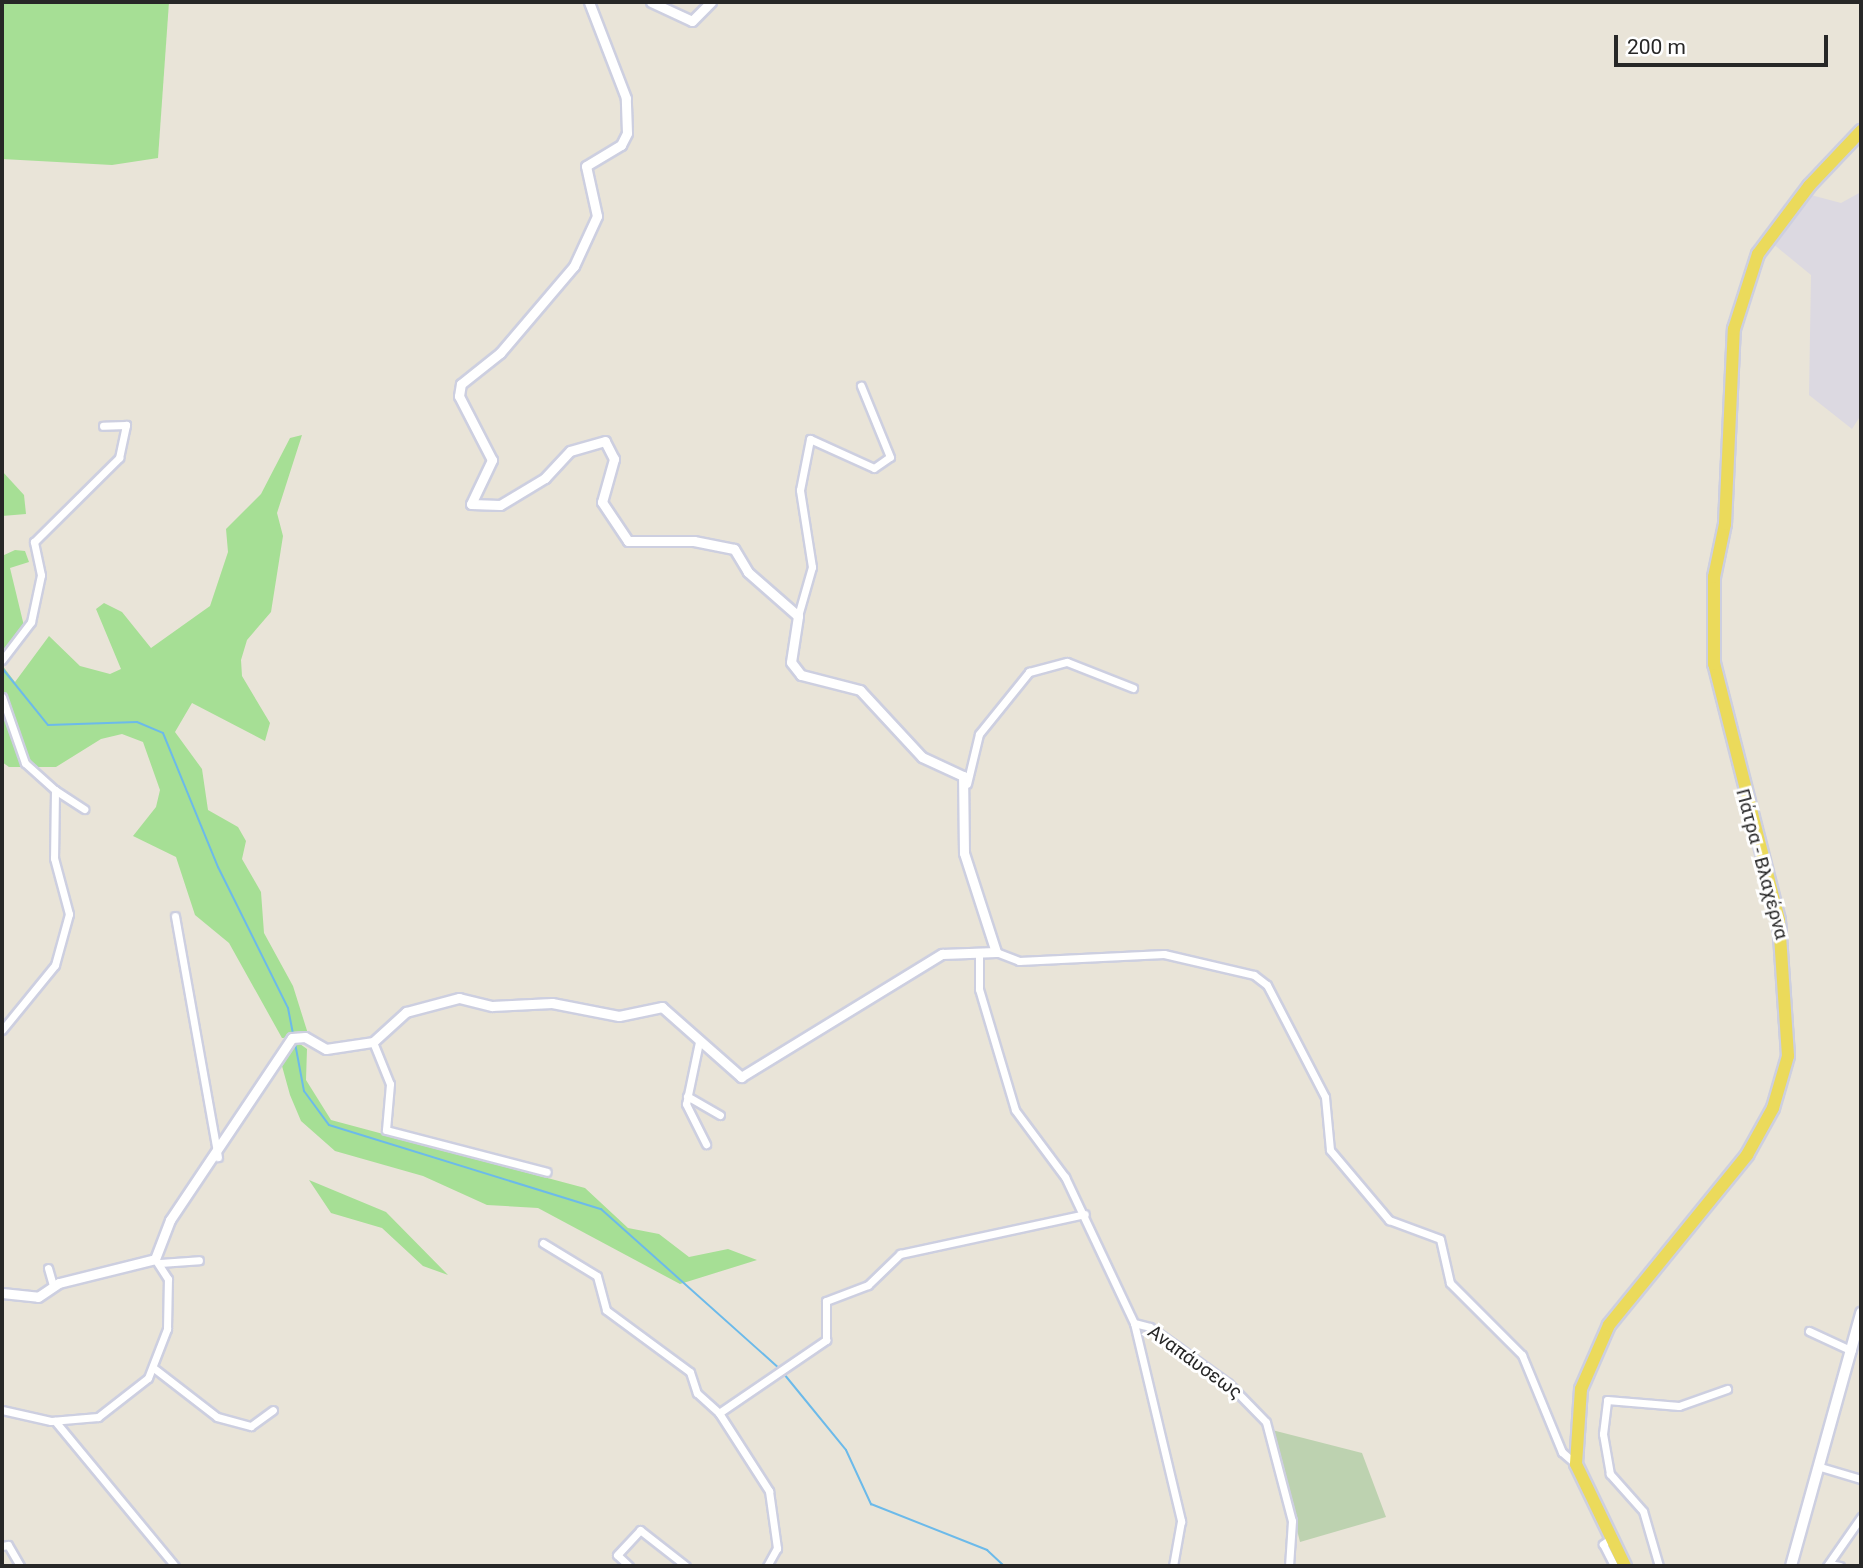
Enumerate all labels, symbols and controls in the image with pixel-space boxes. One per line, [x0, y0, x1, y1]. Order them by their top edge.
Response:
scale bar [1618, 21, 1832, 65]
text: 200 m [1627, 35, 1686, 59]
street label: Πάτρα - Βλαχέρνα [1731, 786, 1793, 942]
street label: Αναπάυσεως [1143, 1320, 1247, 1404]

